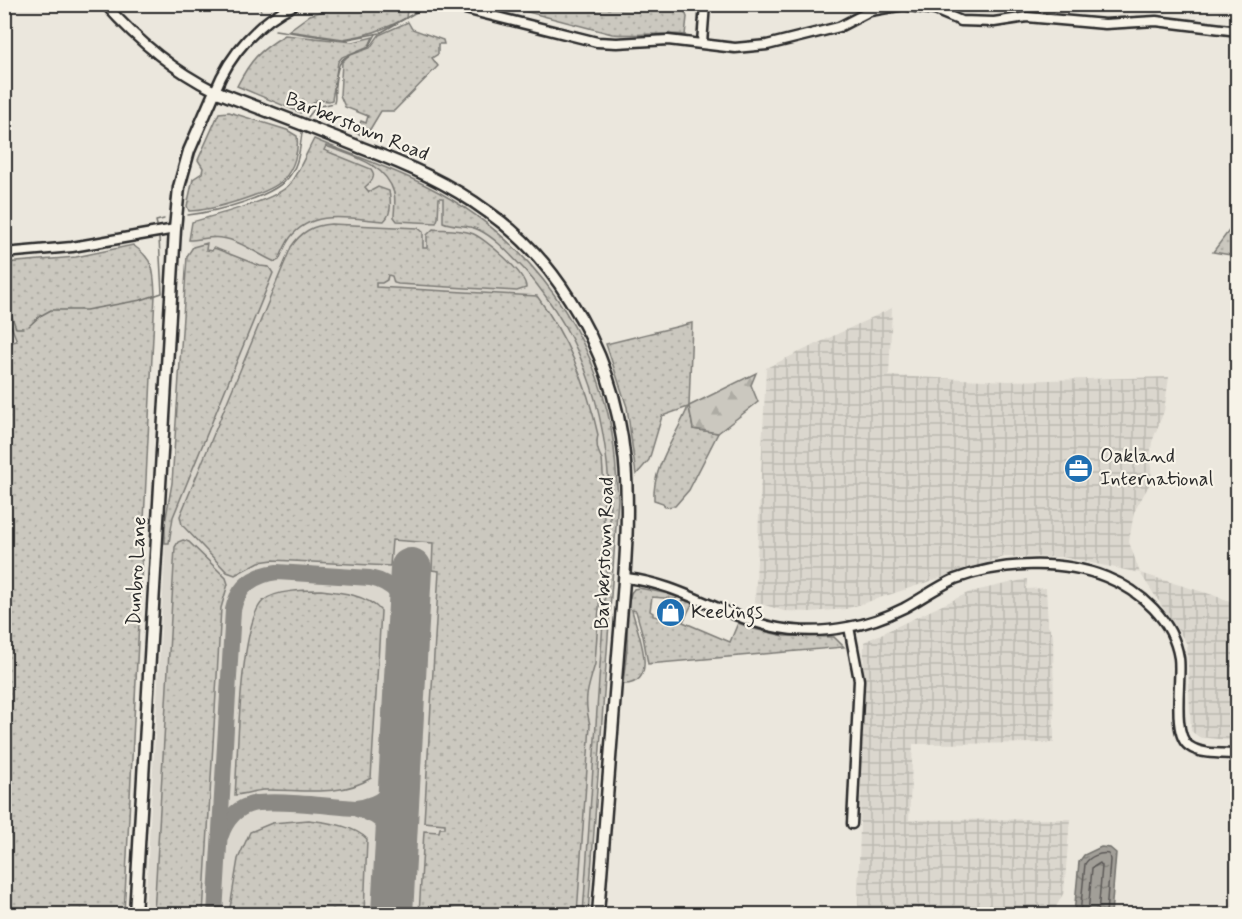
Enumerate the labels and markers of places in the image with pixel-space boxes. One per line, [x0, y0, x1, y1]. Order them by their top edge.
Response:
place label: Oakland International [1100, 443, 1213, 493]
office icon: Oakland International [1063, 452, 1095, 484]
shop icon: Keelings [654, 596, 686, 628]
place label: Keelings [691, 599, 763, 628]

